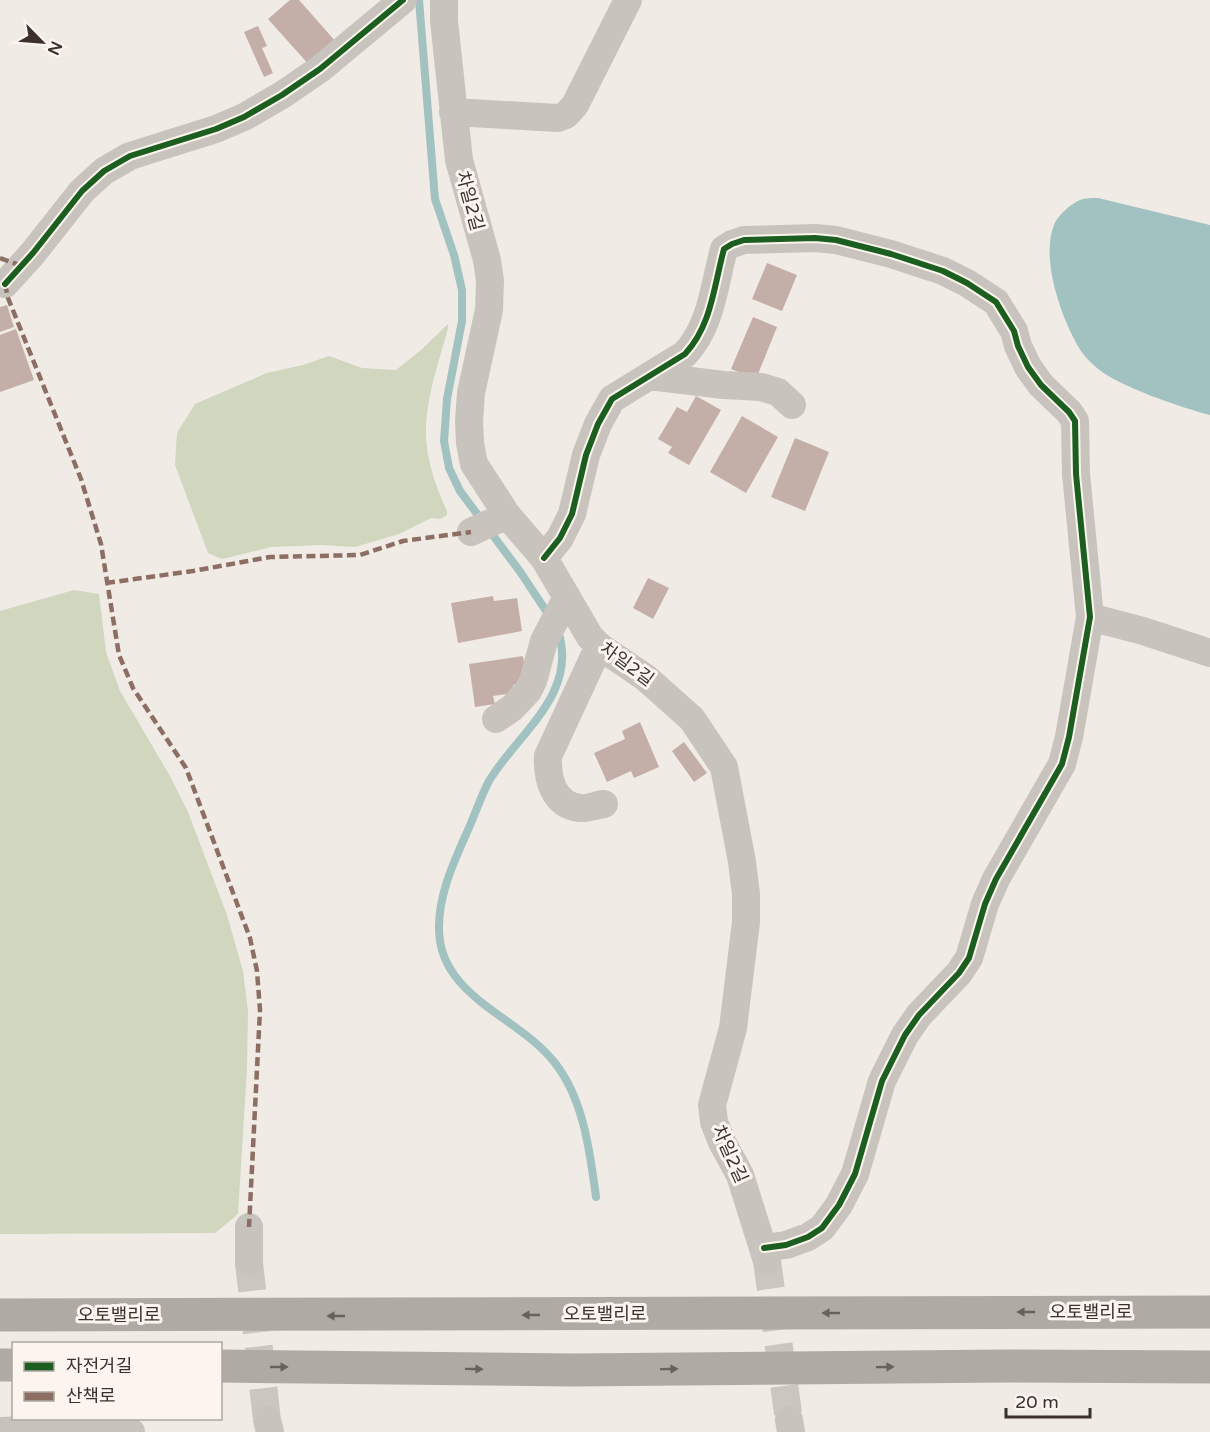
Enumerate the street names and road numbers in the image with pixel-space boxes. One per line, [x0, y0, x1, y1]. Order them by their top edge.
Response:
street label: 차일2길 [451, 169, 489, 233]
street label: 차일2길 [596, 637, 658, 691]
street label: 차일2길 [708, 1122, 752, 1186]
street label: 오토밸리로 [1050, 1301, 1132, 1323]
street label: 오토밸리로 [564, 1303, 646, 1325]
street label: 오토밸리로 [78, 1304, 160, 1326]

